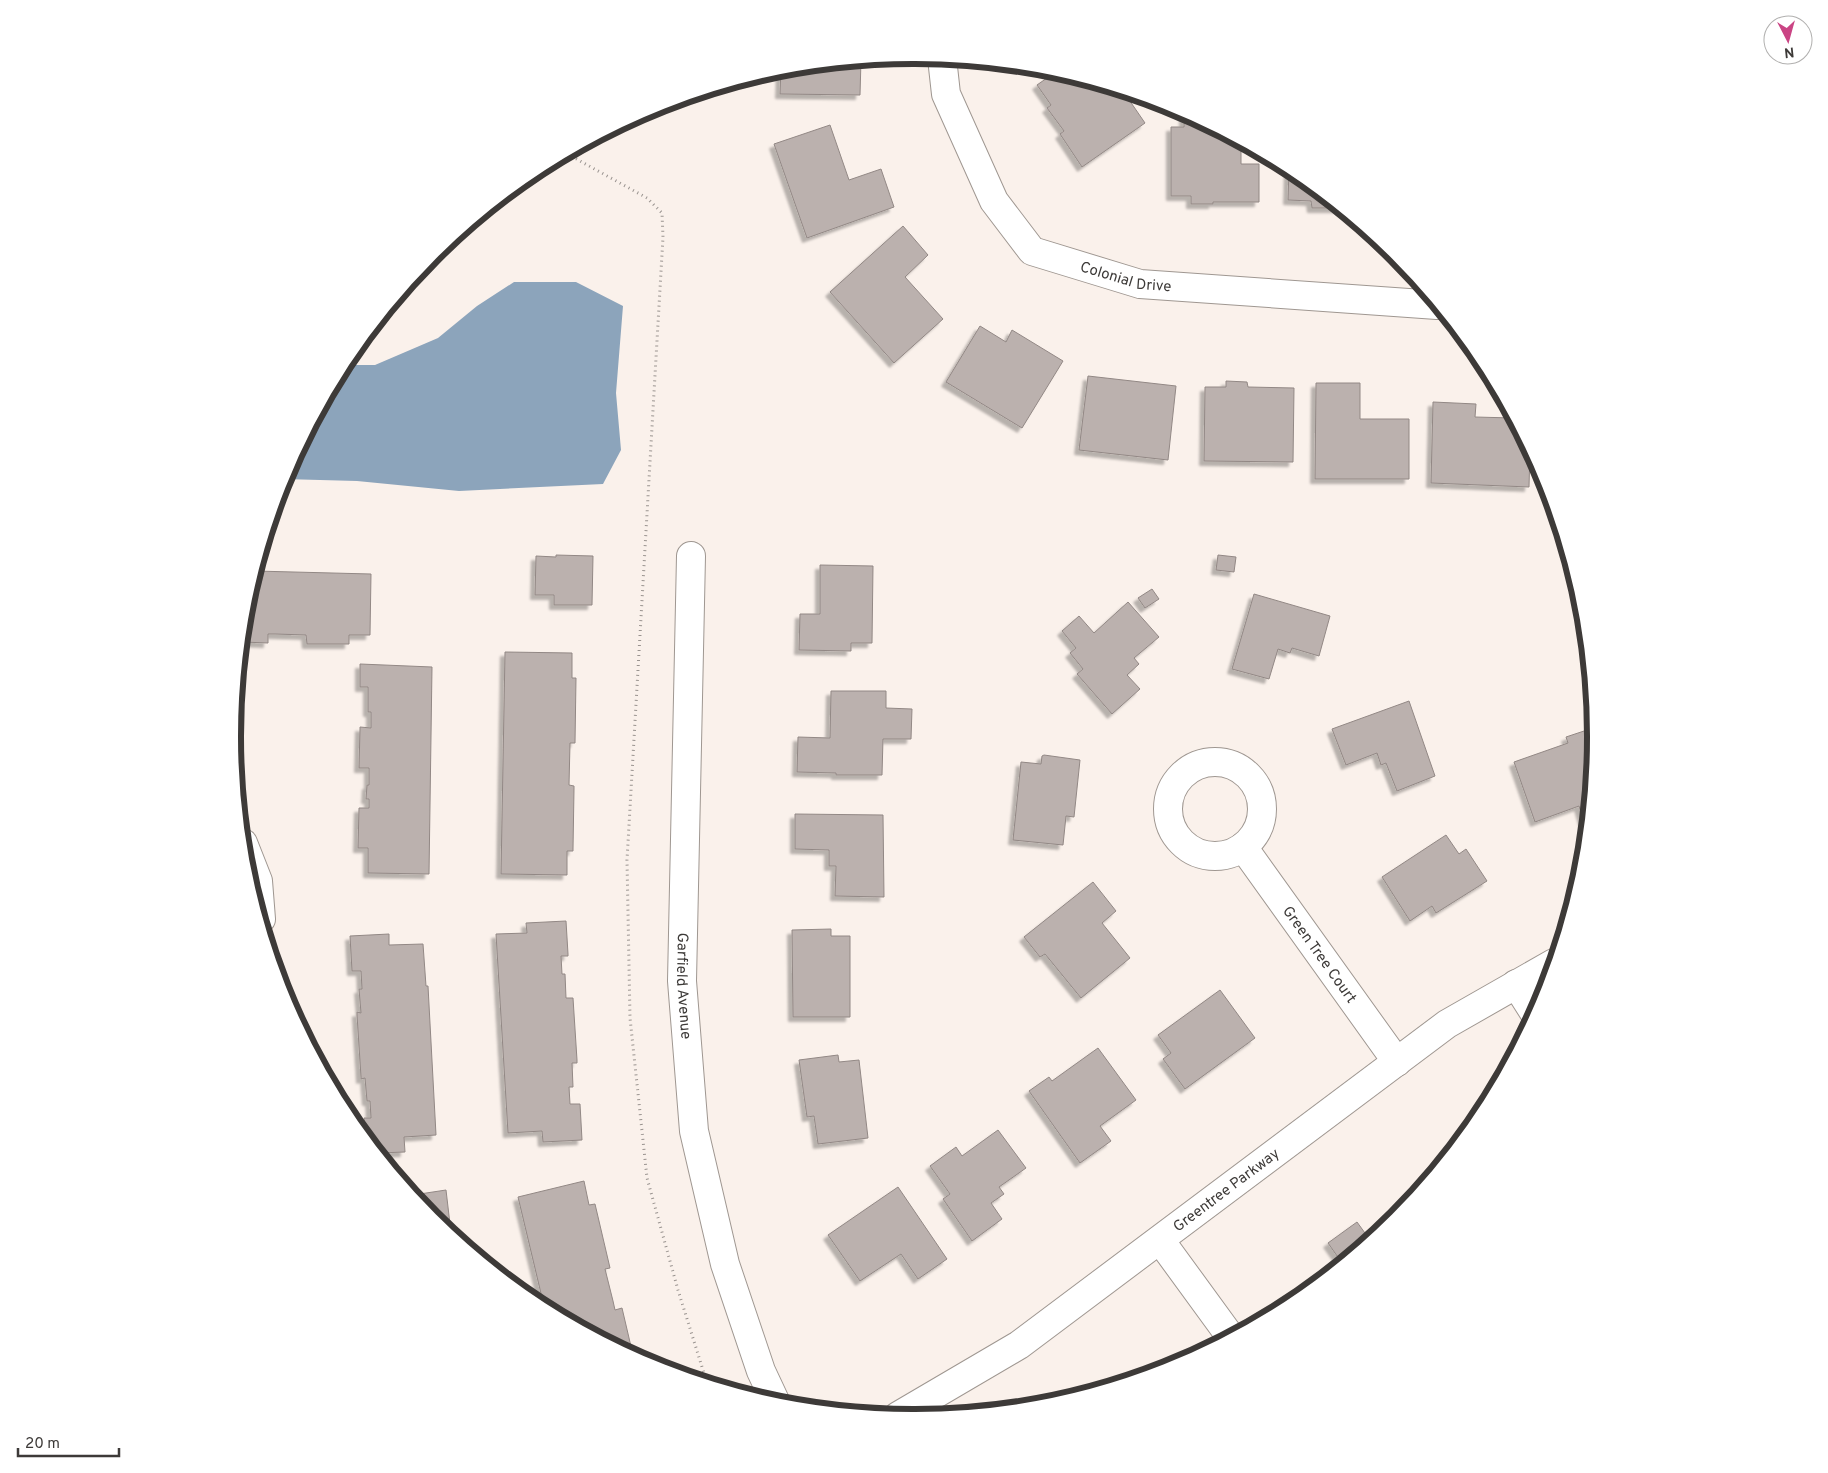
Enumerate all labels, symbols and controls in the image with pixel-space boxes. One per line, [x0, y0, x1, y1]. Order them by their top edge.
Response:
north arrow [1763, 15, 1813, 65]
text: N [1783, 42, 1795, 60]
street label: Colonial Drive [1077, 258, 1172, 297]
street label: Green Tree Court [1277, 903, 1360, 1007]
street label: Garfield Avenue [671, 932, 695, 1040]
street label: Greentree Parkway [1170, 1145, 1284, 1237]
scale bar [18, 1426, 119, 1458]
text: 20 m [25, 1435, 60, 1454]

